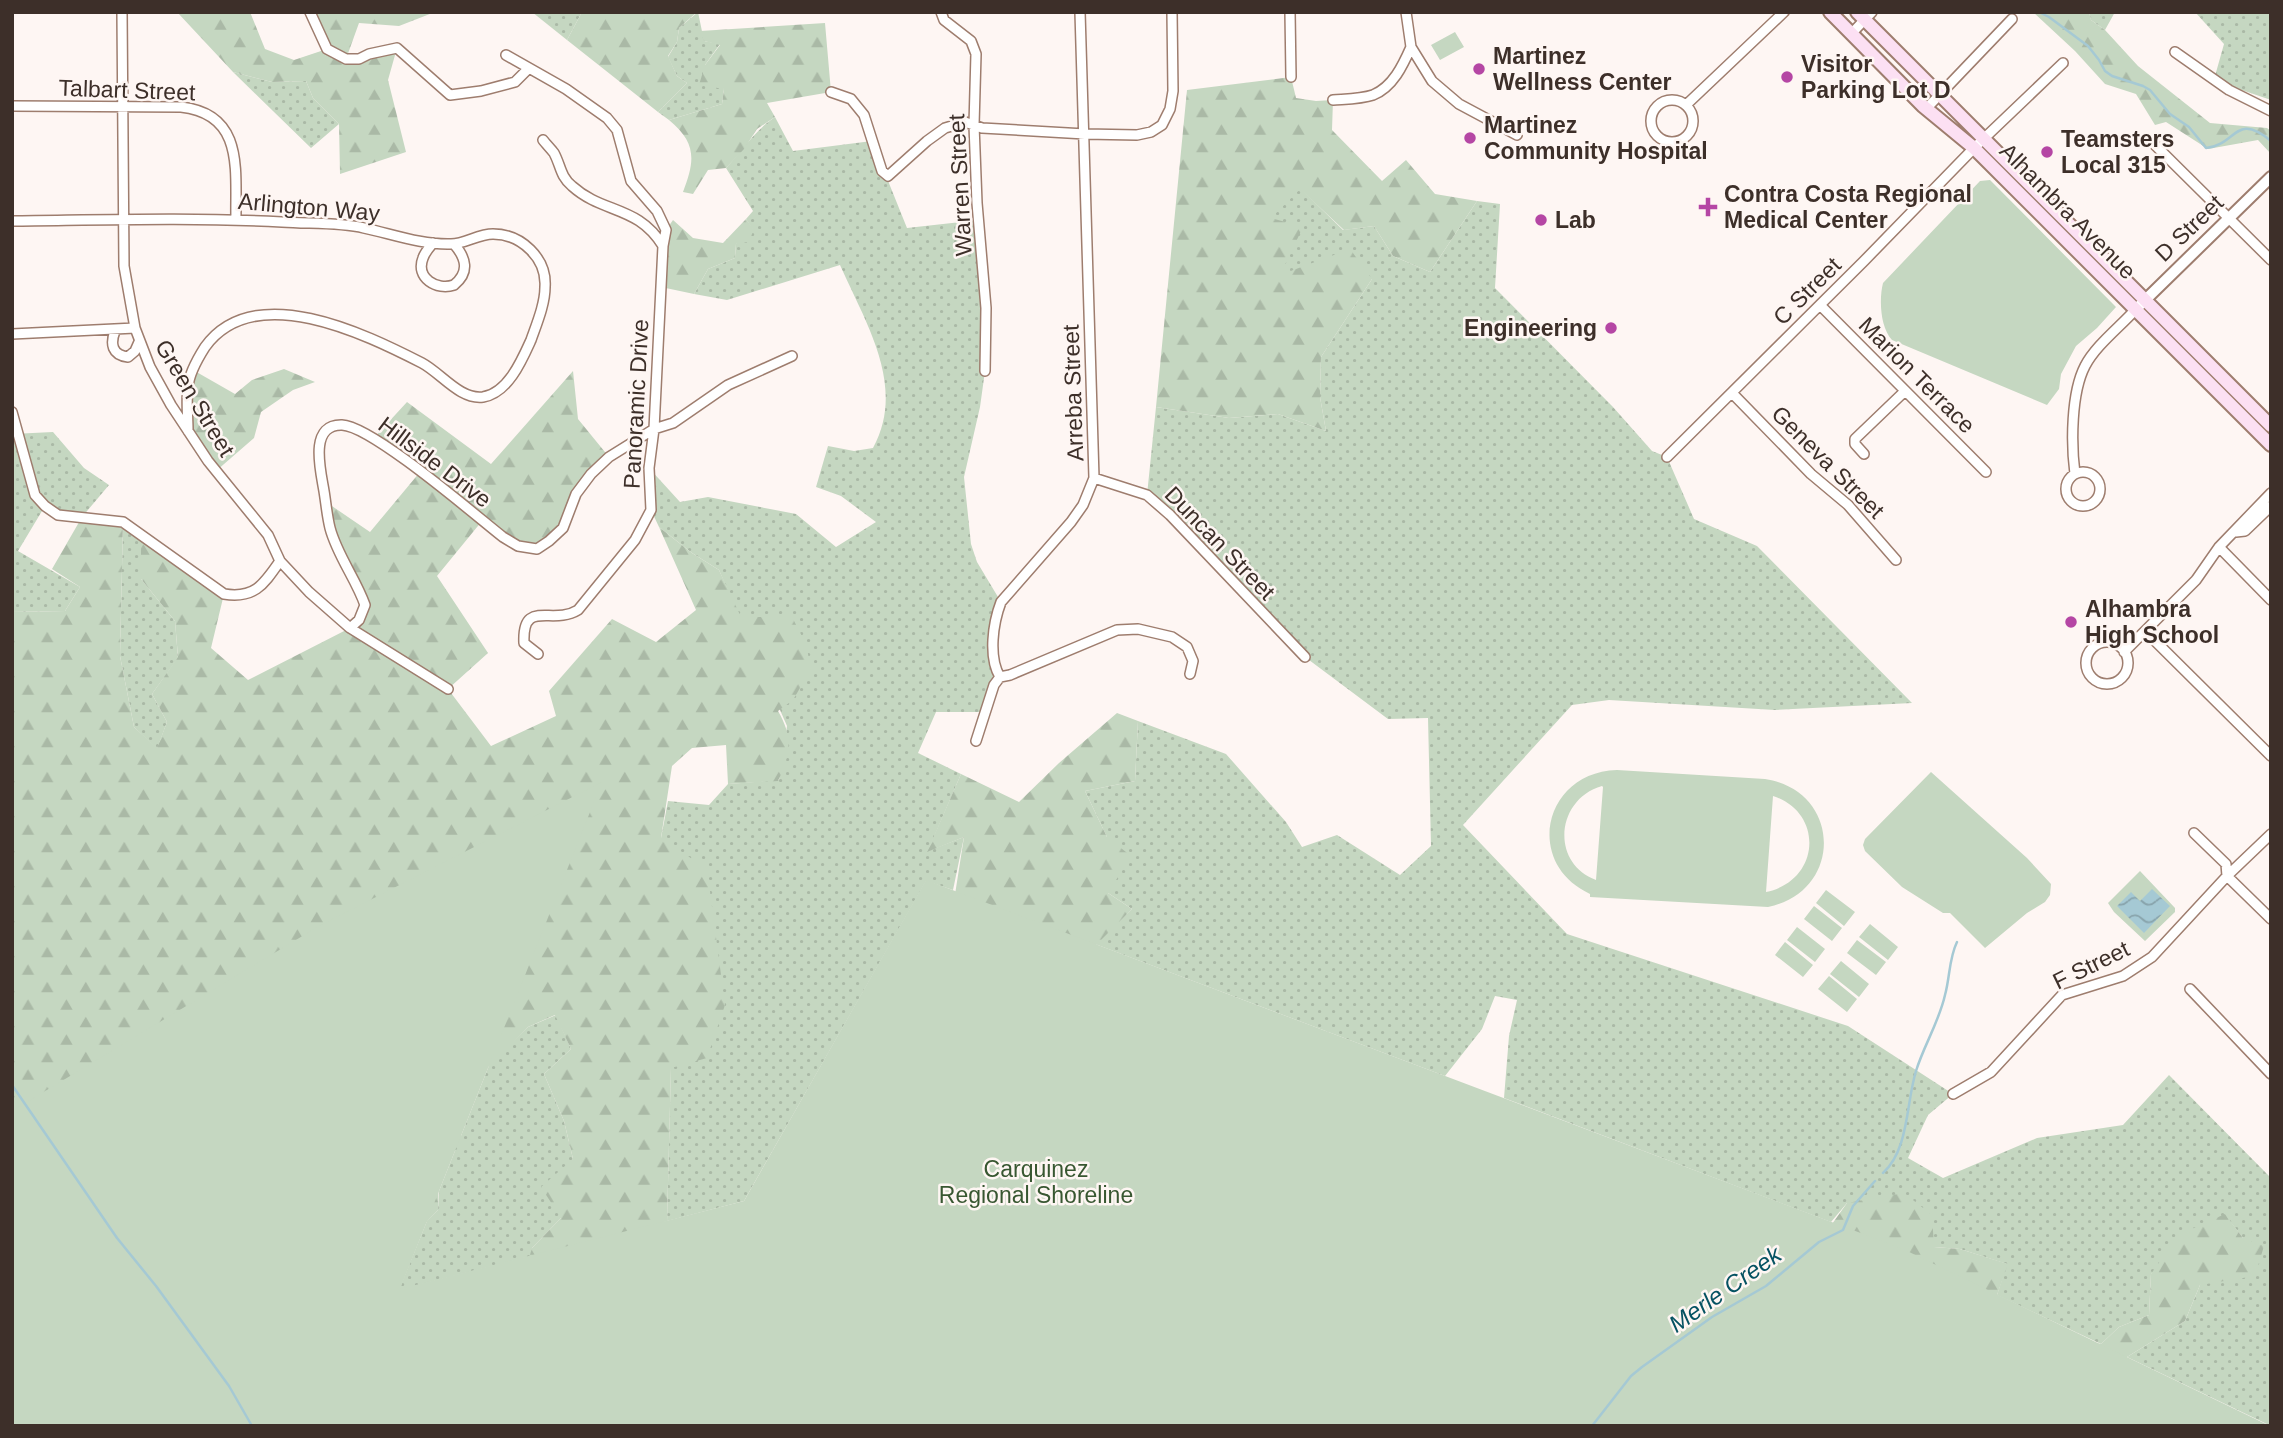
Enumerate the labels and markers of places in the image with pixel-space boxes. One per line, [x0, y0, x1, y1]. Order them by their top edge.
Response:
place label: Martinez Wellness Center [1493, 43, 1672, 95]
place label: Visitor Parking Lot D [1801, 51, 1951, 103]
marker: Martinez Wellness Center [1471, 61, 1487, 77]
marker: Visitor Parking Lot D [1779, 69, 1795, 85]
place label: Martinez Community Hospital [1484, 112, 1708, 164]
place label: Teamsters Local 315 [2061, 126, 2174, 178]
marker: Martinez Community Hospital [1462, 130, 1478, 146]
marker: Teamsters Local 315 [2039, 144, 2055, 160]
place label: Contra Costa Regional Medical Center [1724, 181, 1972, 233]
marker: Contra Costa Regional Medical Center [1698, 197, 1718, 217]
place label: Lab [1555, 207, 1596, 233]
marker: Lab [1533, 212, 1549, 228]
place label: Engineering [1464, 315, 1597, 341]
marker: Engineering [1603, 320, 1619, 336]
place label: Alhambra High School [2085, 596, 2219, 648]
marker: Alhambra High School [2063, 614, 2079, 630]

